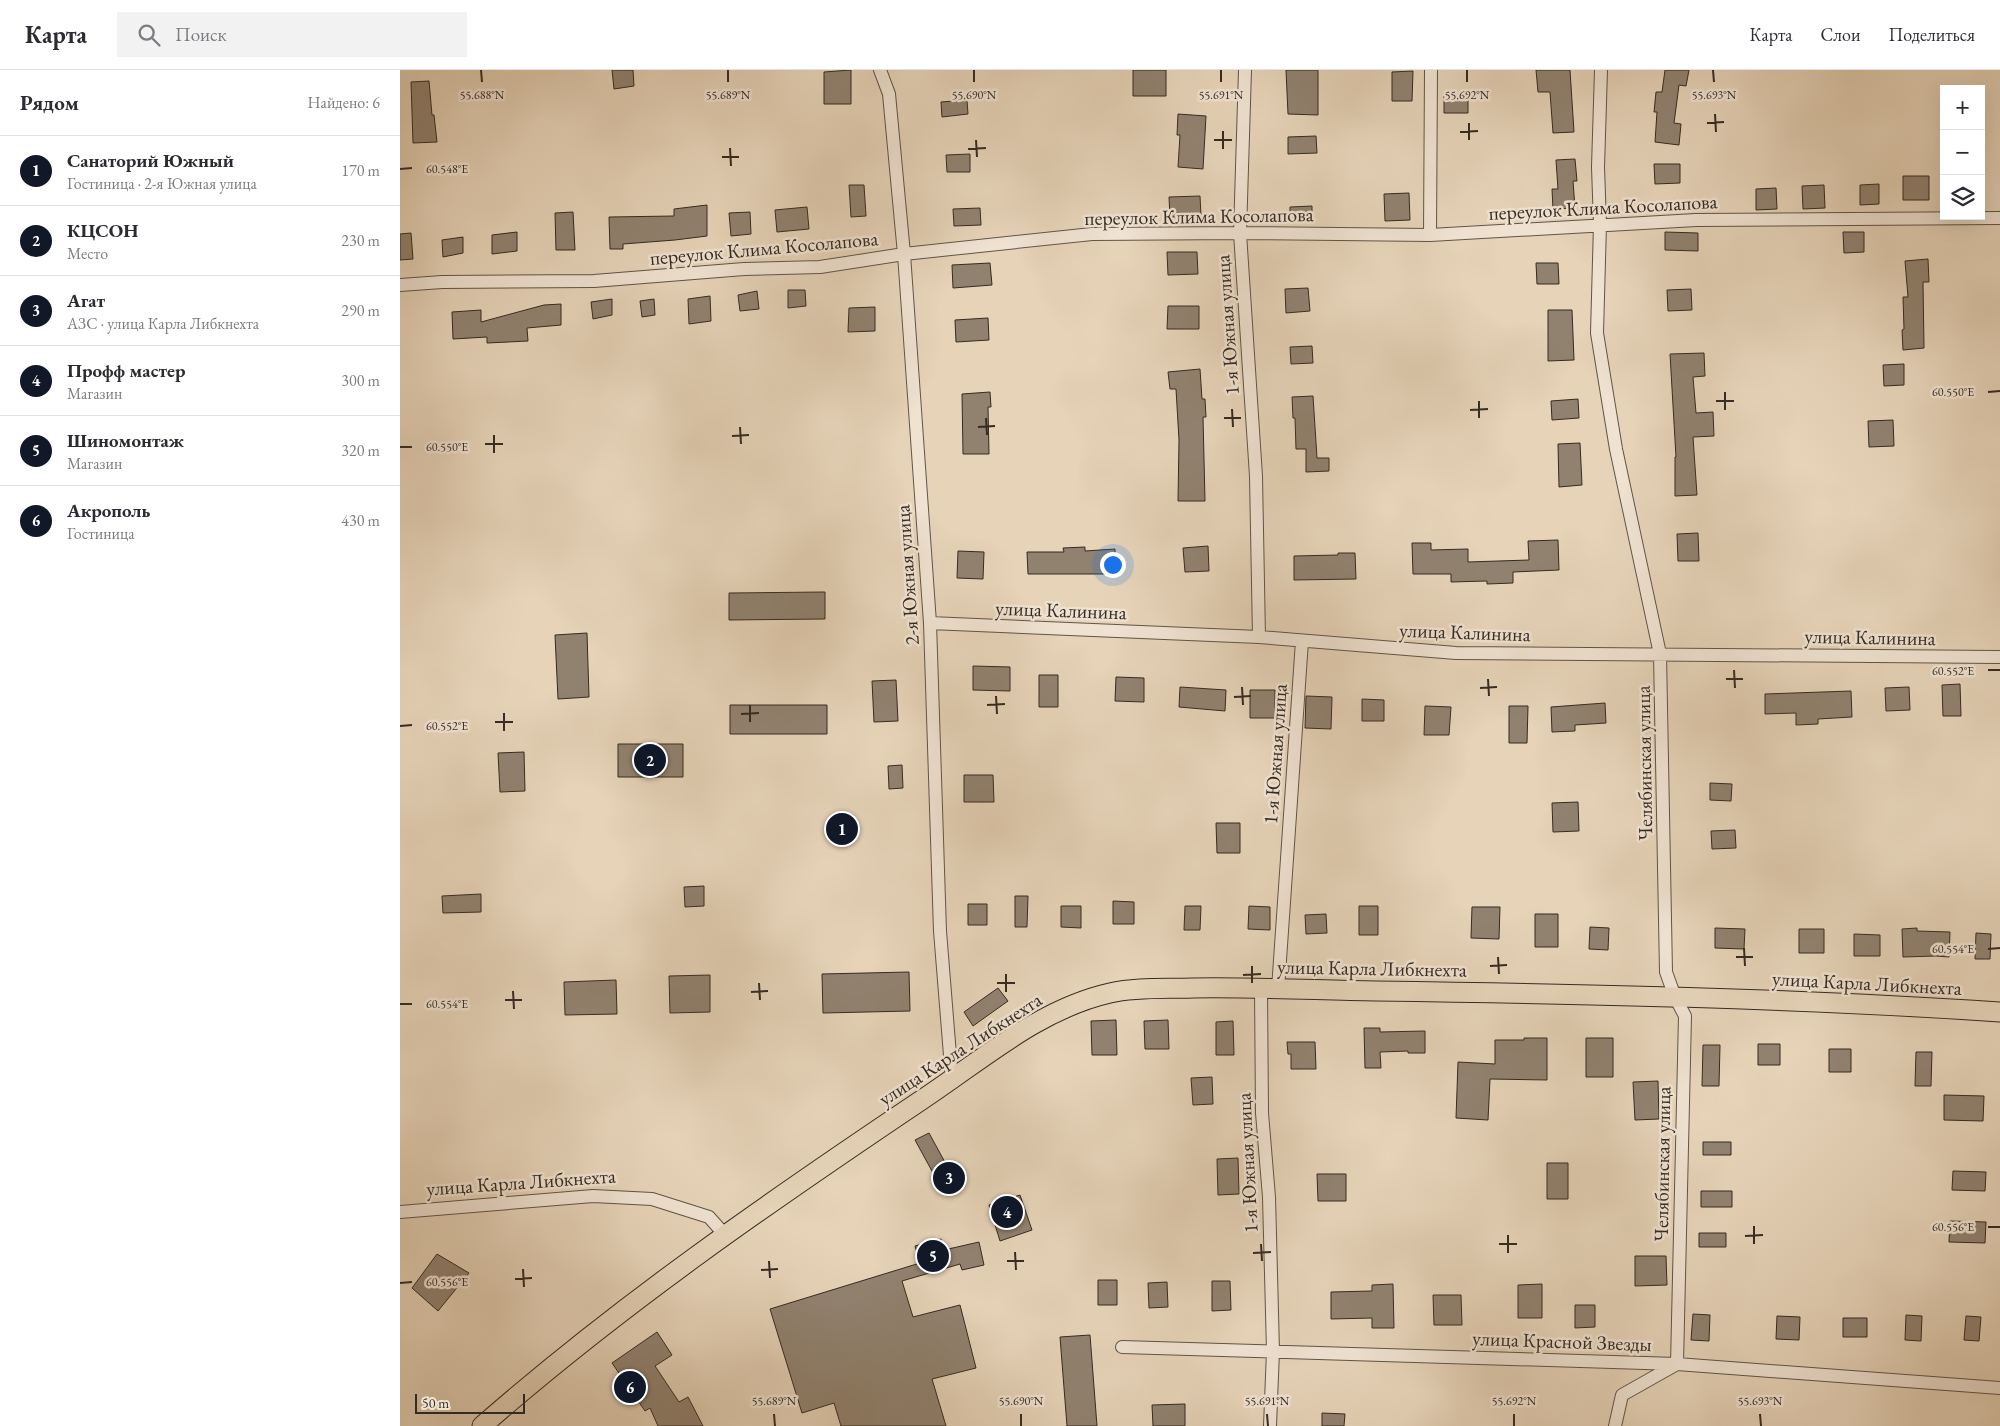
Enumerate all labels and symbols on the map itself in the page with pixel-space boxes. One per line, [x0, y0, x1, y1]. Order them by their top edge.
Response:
text: 55.688°N [460, 87, 505, 103]
text: 55.689°N [706, 87, 751, 103]
text: 55.690°N [952, 87, 997, 103]
text: 55.691°N [1199, 87, 1244, 103]
text: 55.692°N [1445, 87, 1490, 103]
text: 55.693°N [1692, 87, 1737, 103]
text: 60.548°E [426, 161, 468, 177]
street label: переулок Клима Косолапова [1488, 188, 1718, 226]
street label: переулок Клима Косолапова [1084, 201, 1314, 231]
street label: переулок Клима Косолапова [649, 225, 879, 271]
street label: 1-я Южная улица [1209, 254, 1245, 396]
text: 60.550°E [1932, 384, 1974, 400]
text: 60.550°E [426, 439, 468, 455]
street label: 2-я Южная улица [889, 504, 925, 646]
your location [1100, 552, 1126, 578]
street label: улица Калинина [995, 595, 1127, 625]
street label: улица Калинина [1399, 617, 1531, 647]
street label: улица Калинина [1804, 623, 1936, 651]
text: 60.552°E [1932, 663, 1974, 679]
street label: 1-я Южная улица [1257, 683, 1293, 825]
street label: Челябинская улица [1630, 685, 1658, 841]
text: 60.552°E [426, 718, 468, 734]
pin: 2 [634, 741, 666, 779]
pin: 1 [826, 810, 858, 848]
text: 60.554°E [1932, 941, 1974, 957]
street label: улица Карла Либкнехта [1277, 953, 1467, 983]
street label: улица Карла Либкнехта [1772, 965, 1963, 1001]
street label: улица Карла Либкнехта [873, 986, 1047, 1112]
text: 60.554°E [426, 996, 468, 1012]
street label: Челябинская улица [1648, 1086, 1676, 1242]
street label: 1-я Южная улица [1230, 1092, 1264, 1234]
pin: 3 [933, 1159, 965, 1197]
street label: улица Карла Либкнехта [425, 1162, 617, 1202]
pin: 4 [991, 1193, 1023, 1231]
text: 60.556°E [1932, 1219, 1974, 1235]
pin: 5 [917, 1237, 949, 1275]
text: 60.556°E [426, 1274, 468, 1290]
street label: улица Красной Звезды [1472, 1325, 1652, 1357]
pin: 6 [614, 1368, 646, 1406]
scale bar [415, 1391, 525, 1414]
text: 55.689°N [752, 1393, 797, 1409]
text: 55.690°N [999, 1393, 1044, 1409]
text: 55.691°N [1245, 1393, 1290, 1409]
text: 55.692°N [1492, 1393, 1537, 1409]
text: 55.693°N [1738, 1393, 1783, 1409]

